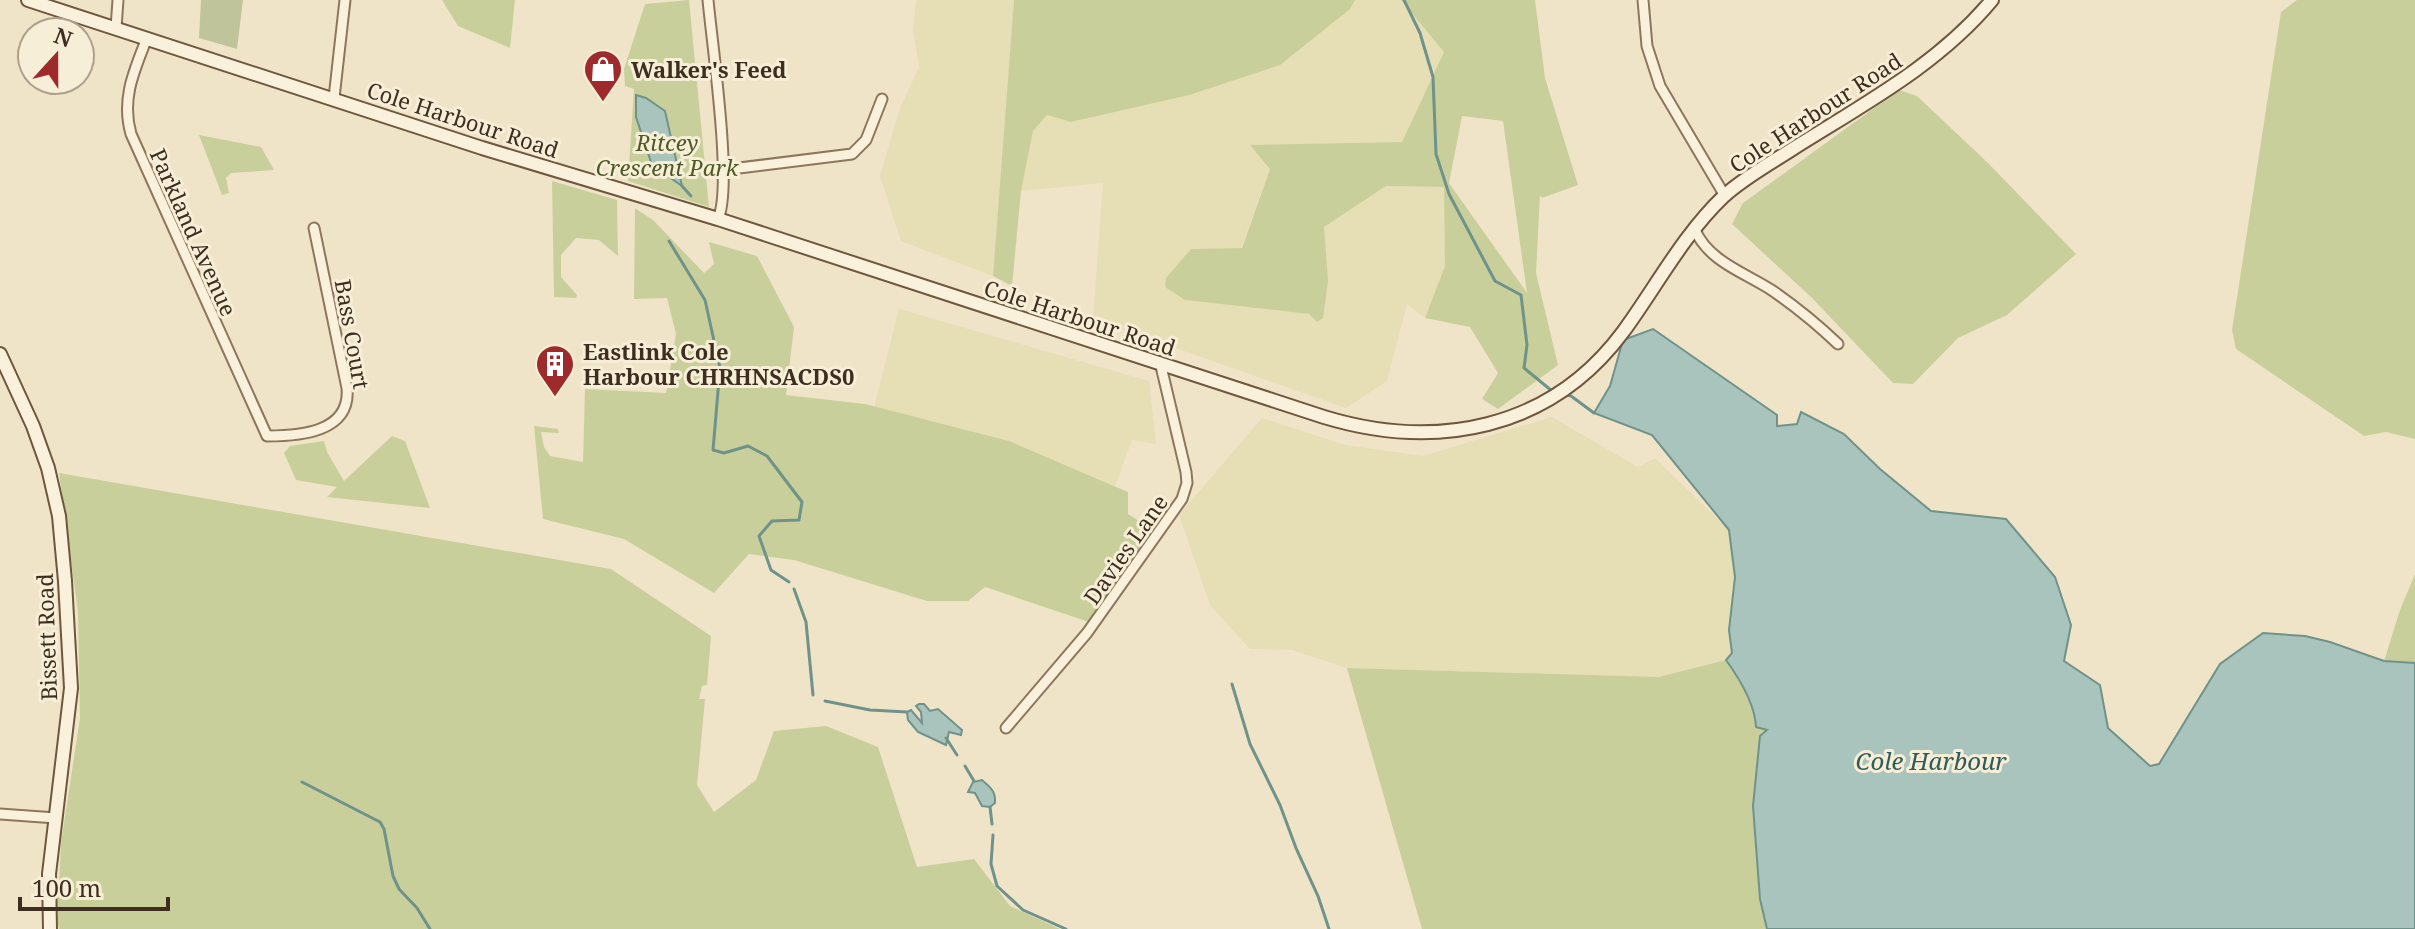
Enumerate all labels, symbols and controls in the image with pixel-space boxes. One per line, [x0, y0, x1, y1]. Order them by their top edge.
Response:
north arrow [16, 16, 96, 96]
text: N [50, 19, 77, 54]
street label: Cole Harbour Road [1723, 45, 1907, 179]
shop icon: Walker's Feed [582, 48, 624, 103]
place label: Walker's Feed [631, 54, 787, 84]
street label: Cole Harbour Road [363, 74, 563, 164]
park label: Ritcey Crescent Park [596, 127, 740, 182]
street label: Parkland Avenue [144, 144, 244, 320]
street label: Cole Harbour Road [980, 272, 1180, 362]
street label: Bass Court [329, 277, 377, 391]
place label: Eastlink Cole Harbour CHRHNSACDS0 [583, 336, 854, 391]
building icon: Eastlink Cole Harbour CHRHNSACDS0 [534, 343, 576, 398]
street label: Davies Lane [1076, 488, 1174, 610]
street label: Bissett Road [29, 572, 63, 701]
water label: Cole Harbour [1855, 744, 2007, 777]
scale bar [20, 861, 168, 911]
text: 100 m [32, 871, 101, 904]

